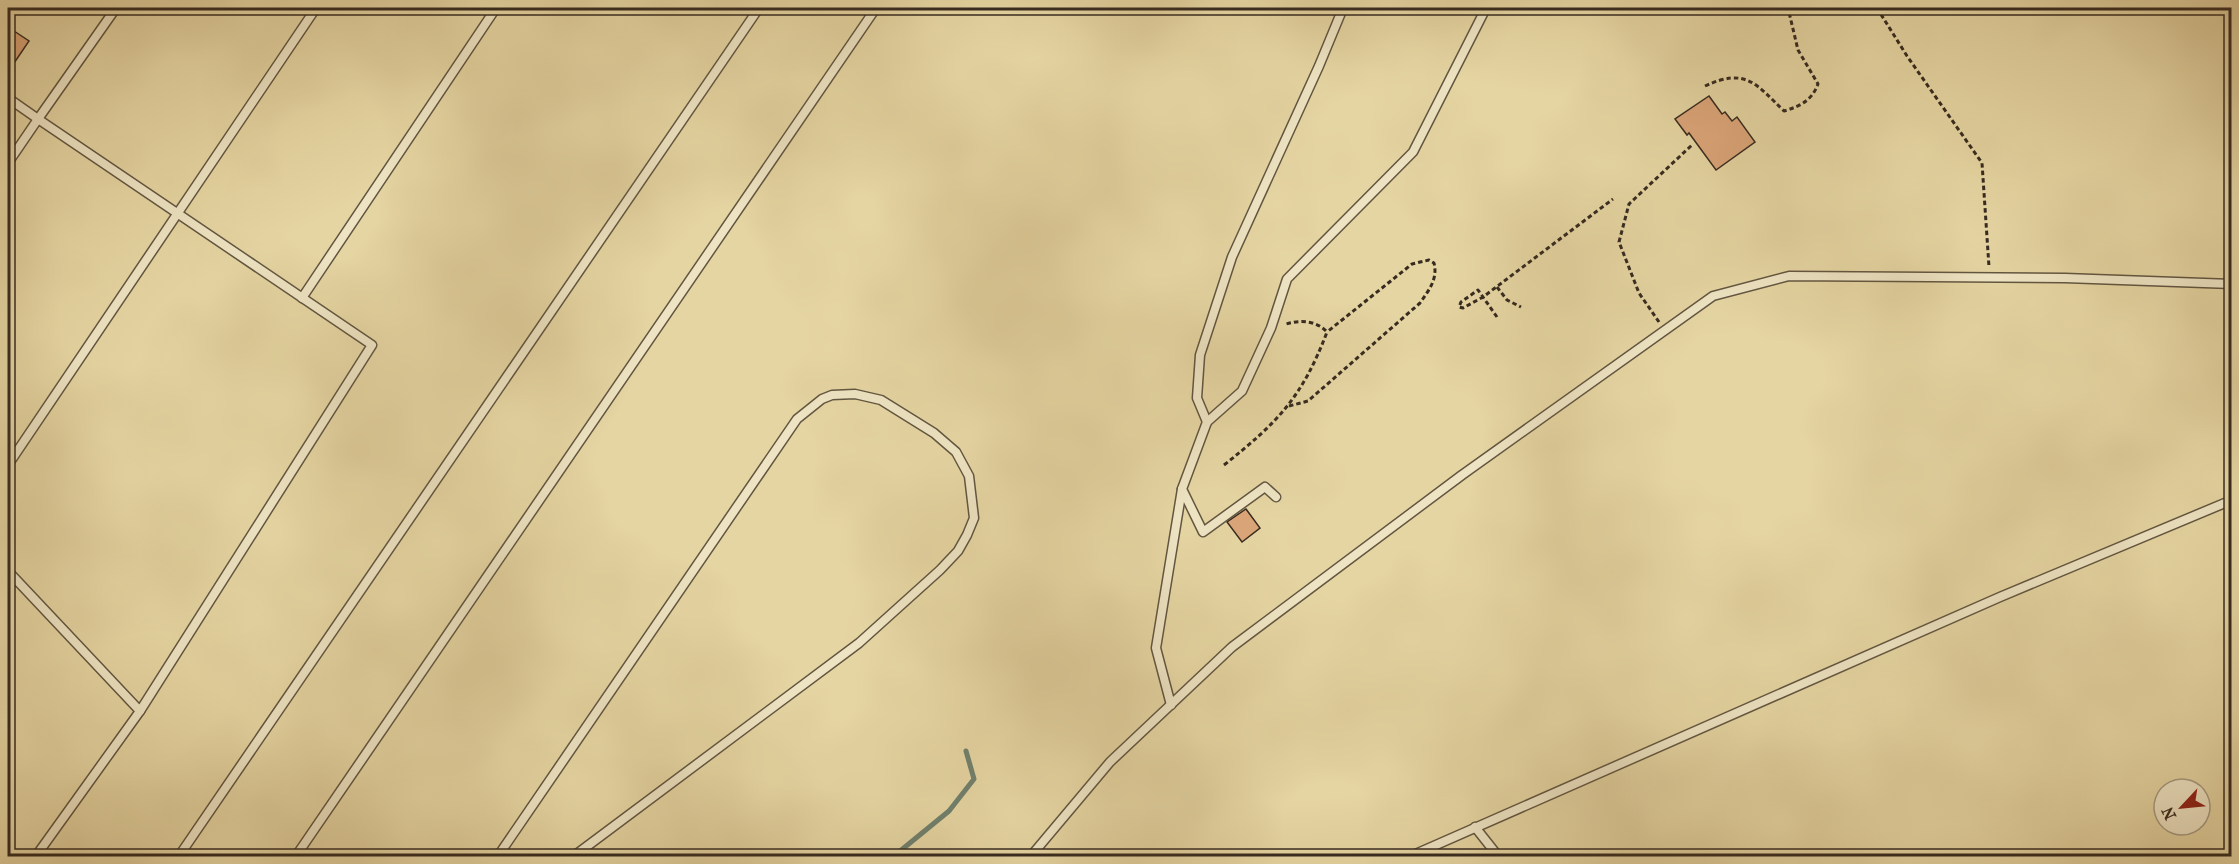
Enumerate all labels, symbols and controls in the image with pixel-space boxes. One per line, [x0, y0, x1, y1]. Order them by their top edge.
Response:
north arrow [2152, 777, 2212, 837]
text: N [2157, 803, 2180, 823]

